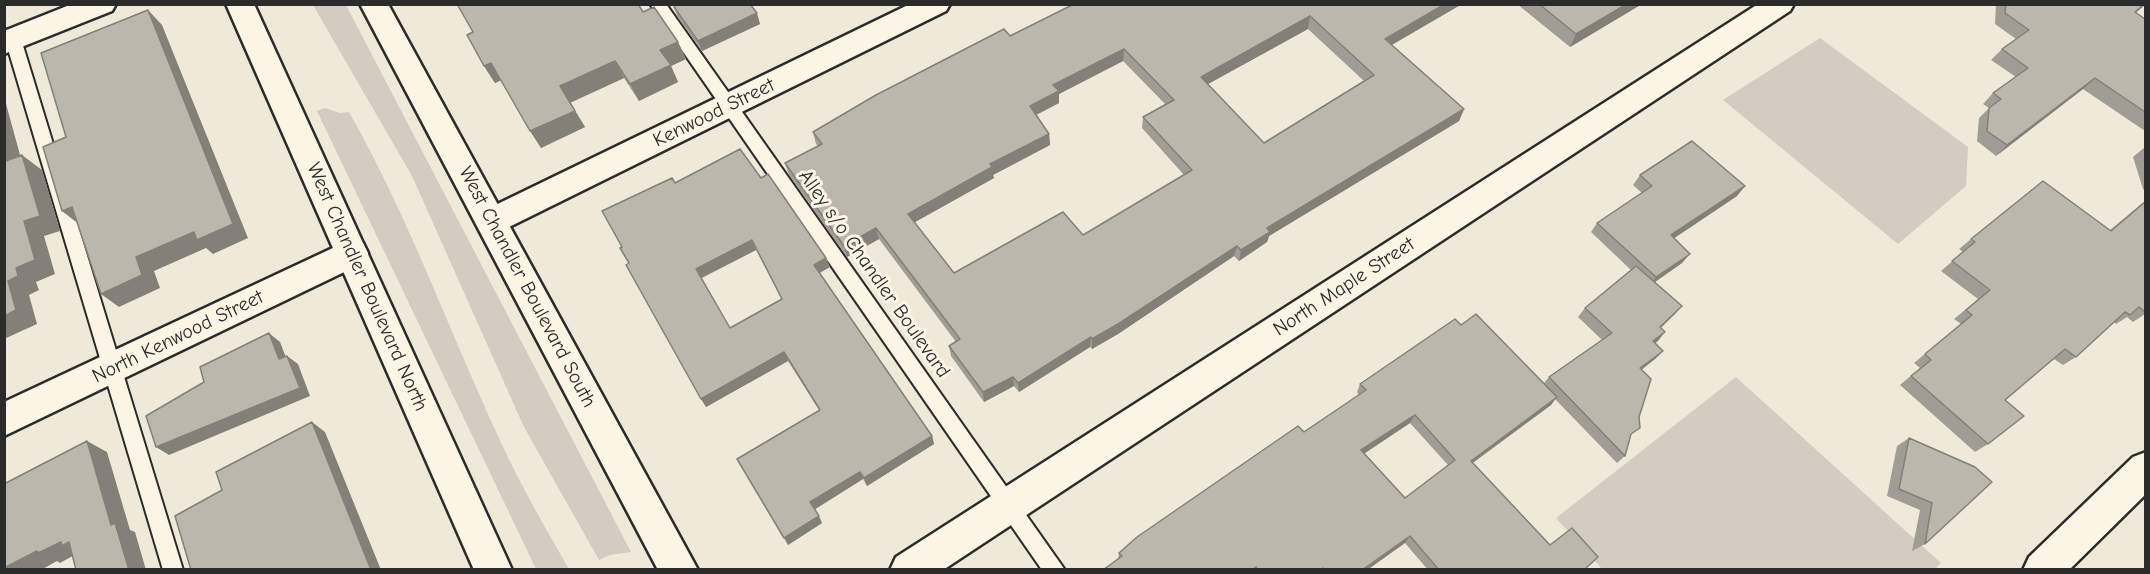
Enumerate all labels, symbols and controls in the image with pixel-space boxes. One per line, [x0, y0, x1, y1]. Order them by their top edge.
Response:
street label: Kenwood Street [649, 73, 779, 153]
street label: West Chandler Boulevard North [301, 159, 433, 415]
street label: West Chandler Boulevard South [453, 162, 601, 412]
street label: Alley s/o Chandler Boulevard [793, 165, 955, 383]
street label: North Maple Street [1269, 232, 1419, 342]
street label: North Kenwood Street [89, 285, 267, 389]

